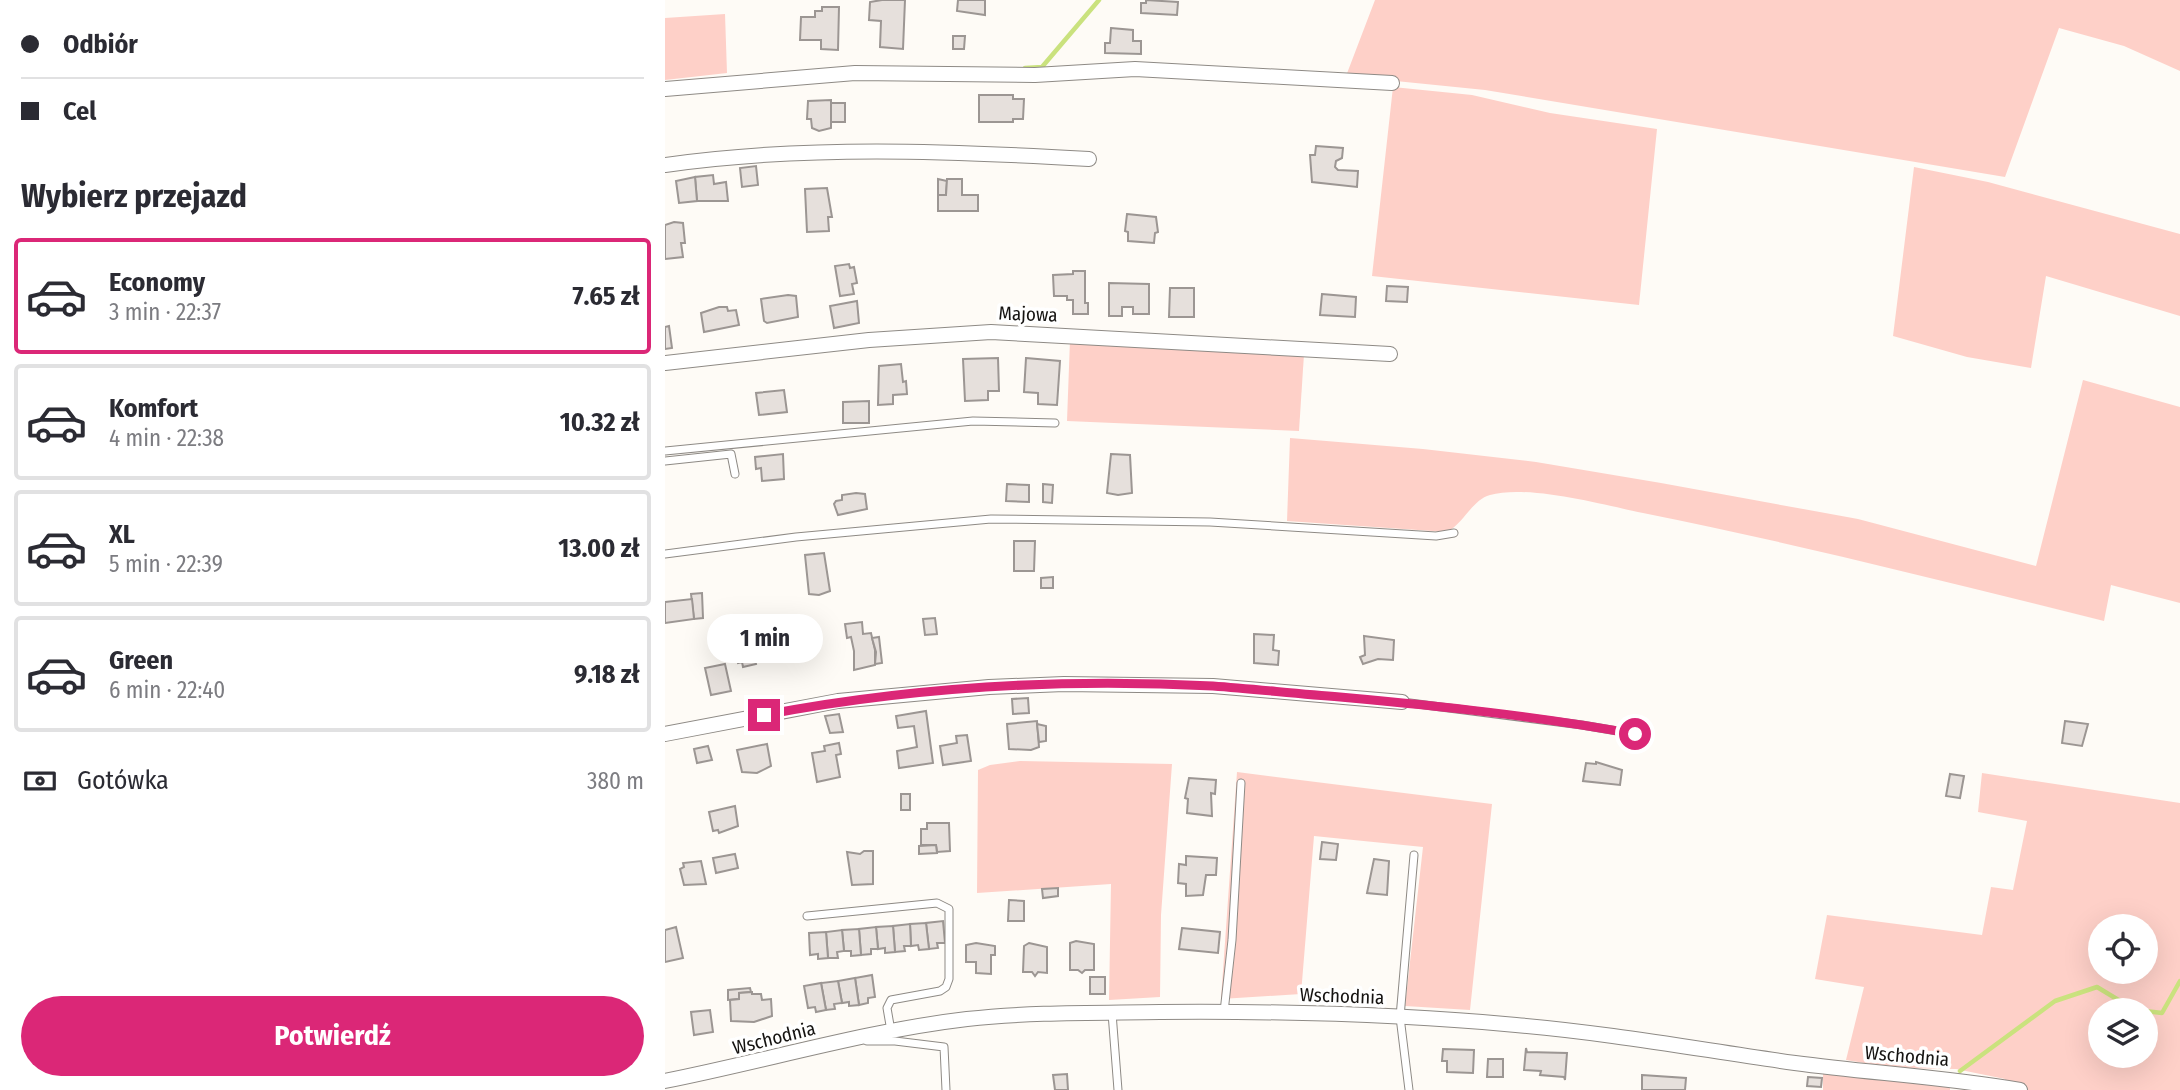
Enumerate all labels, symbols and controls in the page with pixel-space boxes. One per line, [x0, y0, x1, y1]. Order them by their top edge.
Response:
text: Odbiór [63, 29, 138, 60]
text: Cel [63, 96, 96, 127]
text: Wybierz przejazd [21, 177, 247, 215]
icon: car [25, 265, 88, 328]
text: Economy [109, 267, 205, 298]
text: 7.65 zł [572, 281, 640, 312]
text: 3 min · 22:37 [109, 298, 221, 326]
street label: Majowa [998, 301, 1058, 327]
icon: car [25, 391, 88, 454]
text: Komfort [109, 393, 198, 424]
text: 10.32 zł [560, 407, 640, 438]
text: 4 min · 22:38 [109, 424, 224, 452]
icon: car [25, 517, 88, 580]
text: XL [109, 519, 135, 550]
text: 13.00 zł [558, 533, 640, 564]
text: 5 min · 22:39 [109, 550, 223, 578]
callout: 1 min [706, 614, 822, 662]
text: 1 min [740, 624, 790, 652]
icon: car [25, 643, 88, 706]
text: Green [109, 645, 173, 676]
text: 9.18 zł [574, 659, 640, 690]
text: 6 min · 22:40 [109, 676, 225, 704]
route end [748, 699, 780, 731]
route start [1619, 718, 1651, 750]
icon: cash [21, 762, 59, 800]
text: Gotówka [77, 765, 169, 796]
text: 380 m [587, 767, 644, 795]
map controls [2088, 914, 2158, 1068]
button: locate [2088, 914, 2158, 984]
street label: Wschodnia [1299, 983, 1385, 1009]
button: Potwierdź [21, 996, 644, 1076]
button: layers [2088, 998, 2158, 1068]
street label: Wschodnia [730, 1017, 818, 1059]
street label: Wschodnia [1864, 1041, 1950, 1071]

